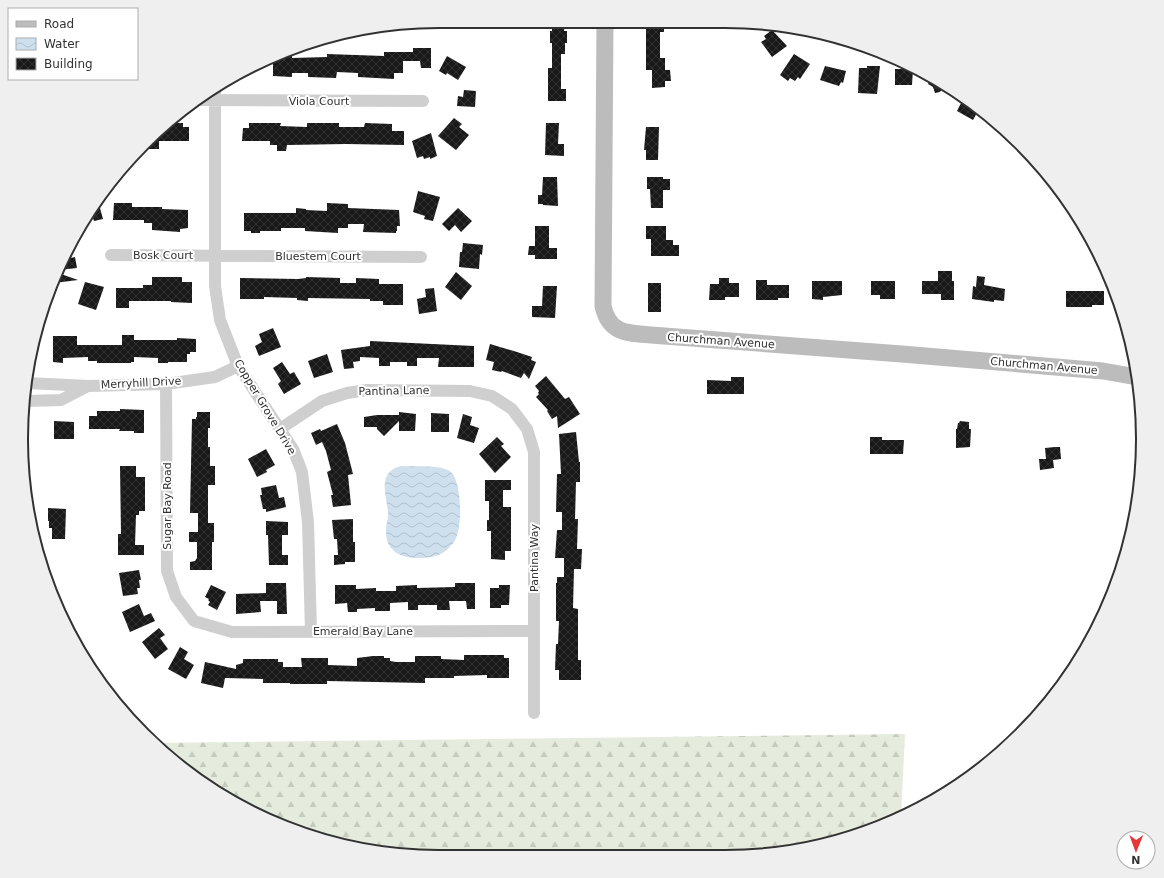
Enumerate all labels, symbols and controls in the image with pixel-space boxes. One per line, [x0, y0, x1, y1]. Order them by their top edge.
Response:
legend [8, 8, 138, 80]
text: Road [44, 17, 74, 31]
text: Water [44, 37, 80, 51]
text: Building [44, 57, 93, 71]
street label: Viola Court [289, 95, 350, 108]
street label: Bosk Court [133, 249, 194, 262]
street label: Bluestem Court [275, 250, 361, 263]
street label: Churchman Avenue [667, 331, 775, 351]
street label: Churchman Avenue [990, 355, 1098, 377]
street label: Copper Grove Drive [231, 357, 299, 457]
street label: Merryhill Drive [100, 374, 182, 392]
street label: Pantina Lane [358, 384, 430, 398]
street label: Sugar Bay Road [161, 462, 174, 550]
street label: Pantina Way [528, 524, 541, 592]
street label: Emerald Bay Lane [313, 625, 413, 638]
north arrow [1116, 830, 1156, 870]
text: N [1131, 853, 1141, 866]

